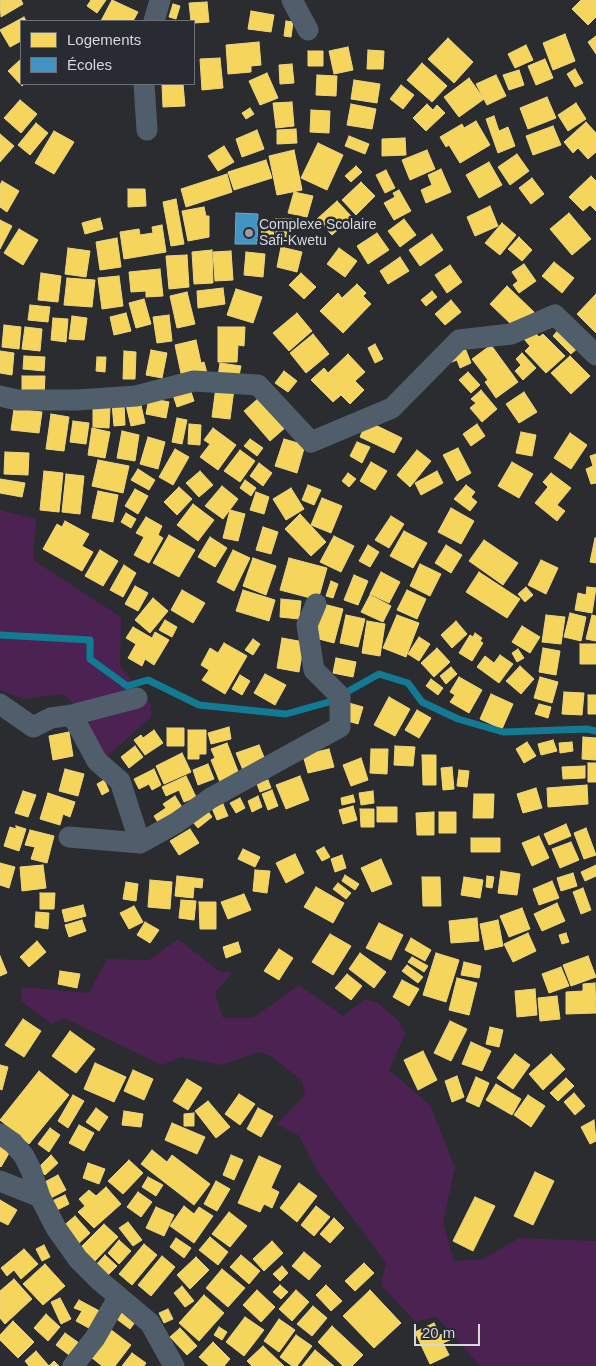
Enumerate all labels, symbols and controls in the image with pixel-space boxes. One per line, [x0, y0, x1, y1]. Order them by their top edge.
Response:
legend [20, 20, 195, 85]
text: Logements [67, 31, 141, 48]
text: Écoles [67, 56, 112, 73]
place label: Complexe Scolaire Safi-Kwetu [259, 217, 376, 250]
marker: Complexe Scolaire Safi-Kwetu [243, 227, 255, 239]
scale bar [416, 1314, 482, 1346]
text: 20 m [422, 1324, 455, 1341]

